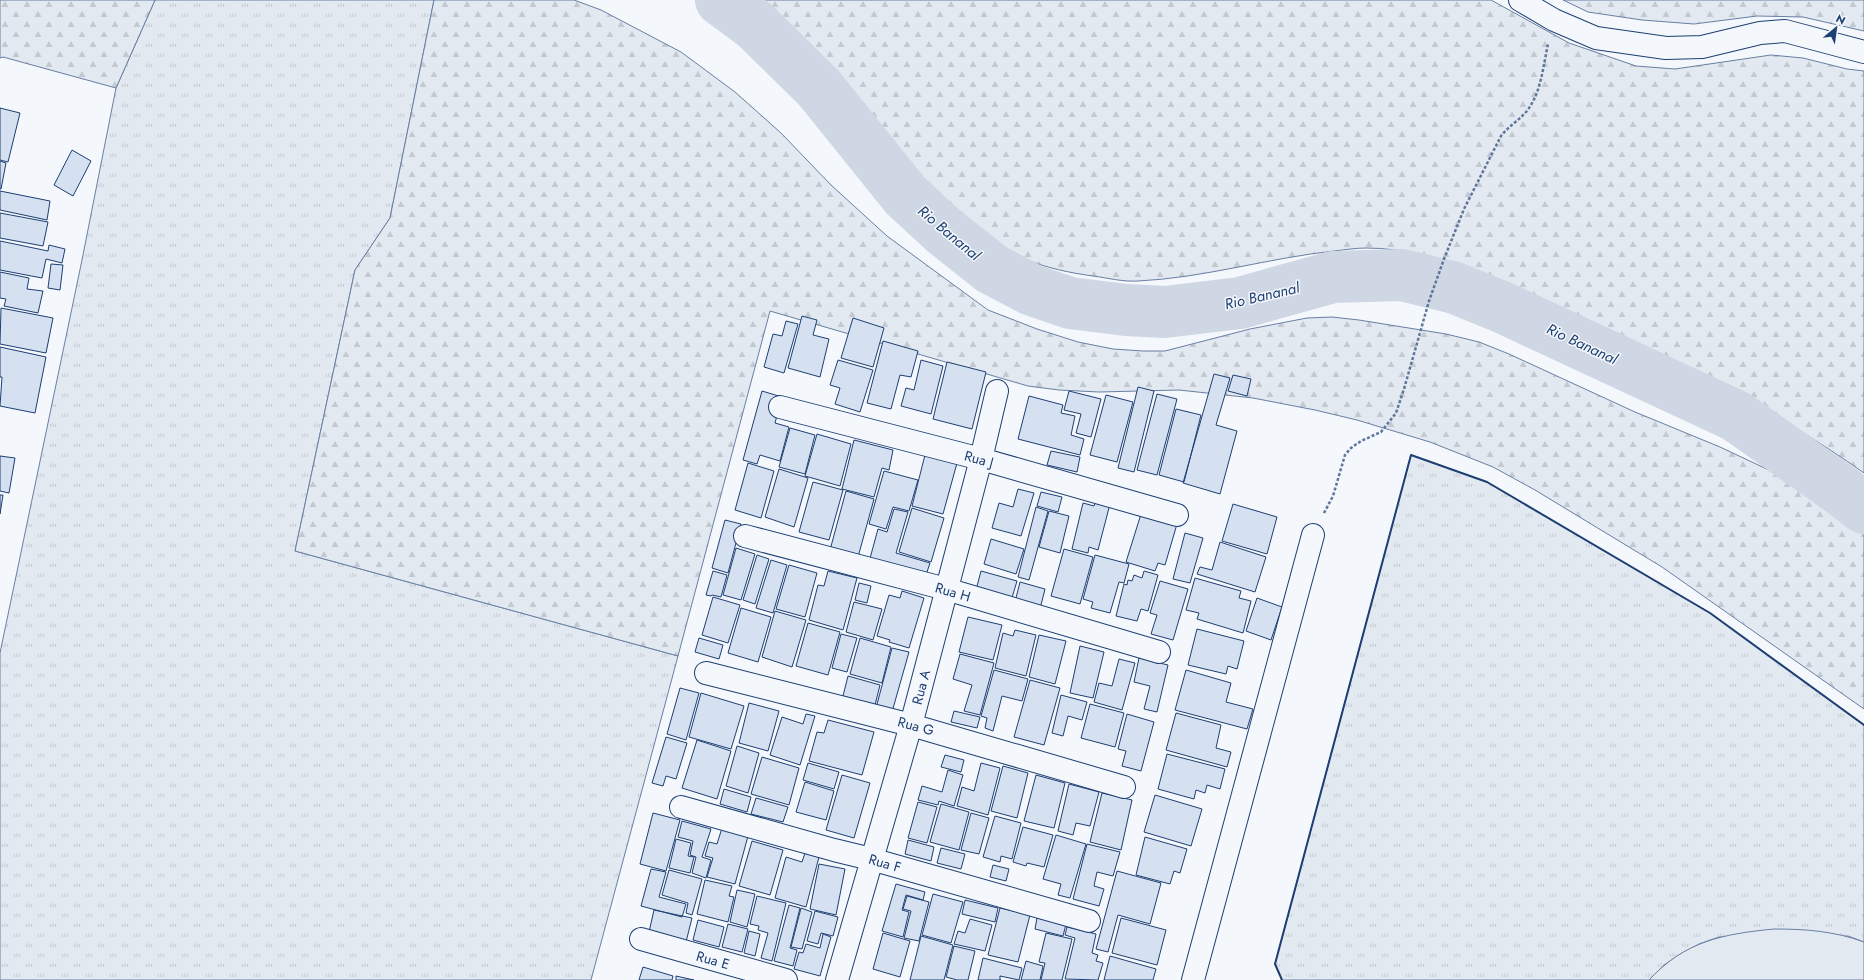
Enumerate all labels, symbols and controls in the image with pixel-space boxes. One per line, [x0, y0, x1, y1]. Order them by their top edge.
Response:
north arrow [1816, 8, 1856, 48]
text: N [1833, 10, 1849, 28]
water label: Rio Bananal [913, 200, 986, 266]
water label: Rio Bananal [1222, 277, 1302, 315]
water label: Rio Bananal [1543, 318, 1622, 370]
street label: Rua J [962, 446, 996, 472]
street label: Rua H [933, 577, 973, 607]
street label: Rua A [907, 667, 935, 707]
street label: Rua G [896, 712, 937, 740]
street label: Rua F [866, 849, 904, 877]
street label: Rua E [694, 946, 732, 974]

